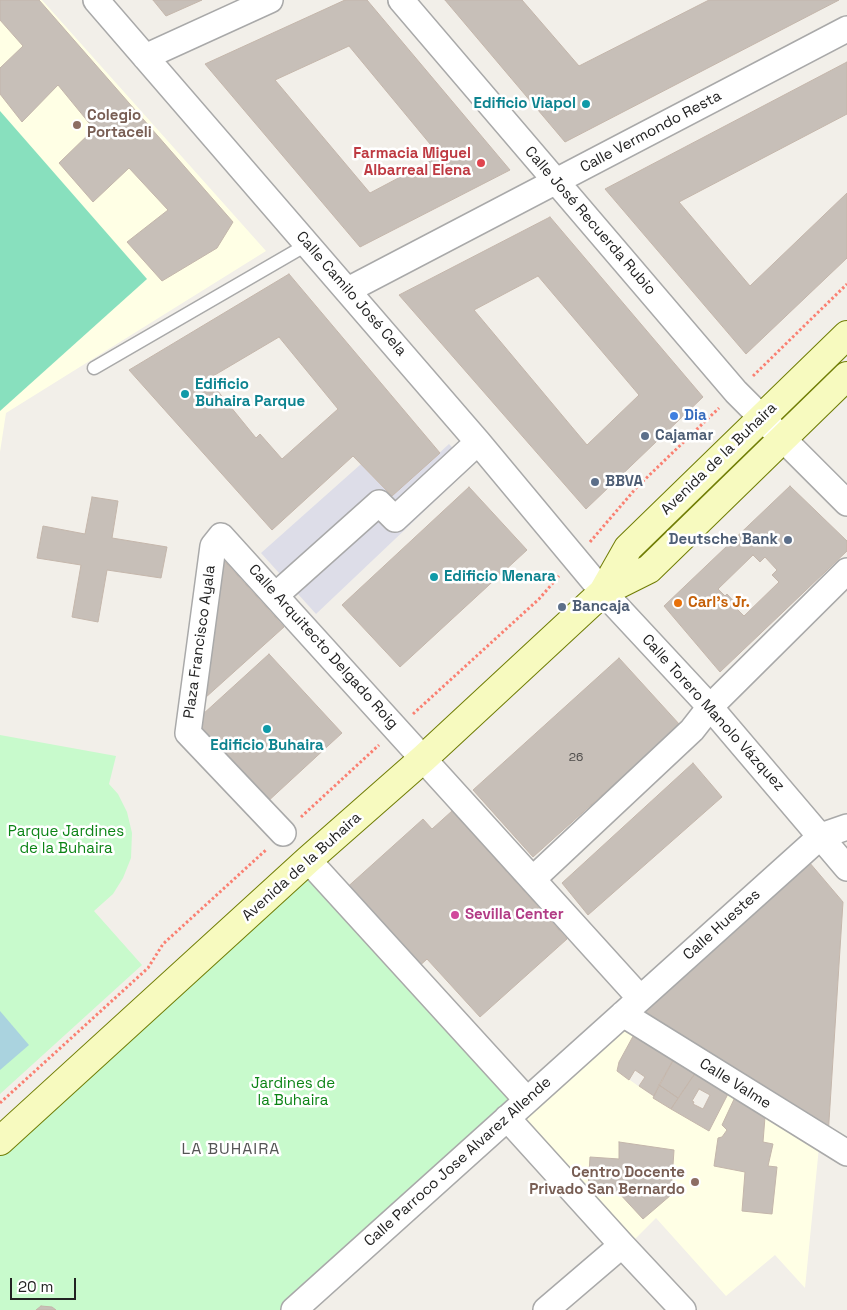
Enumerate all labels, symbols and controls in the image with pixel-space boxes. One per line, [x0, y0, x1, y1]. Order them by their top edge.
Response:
street label: Calle Vermondo Resta [577, 87, 725, 177]
place label: Edificio Viapol [474, 95, 576, 113]
marker: Edificio Viapol [580, 98, 592, 110]
place label: Colegio Portaceli [87, 107, 152, 142]
marker: Colegio Portaceli [71, 119, 83, 131]
street label: Calle José Recuerda Rubio [521, 143, 659, 299]
place label: Farmacia Miguel Albarreal Elena [353, 145, 471, 180]
marker: Farmacia Miguel Albarreal Elena [475, 157, 487, 169]
street label: Calle Camilo José Cela [292, 228, 410, 360]
place label: Edificio Buhaira Parque [195, 376, 305, 411]
marker: Edificio Buhaira Parque [179, 388, 191, 400]
street label: Avenida de la Buhaira [657, 399, 781, 519]
place label: Dia [684, 407, 707, 425]
marker: Dia [668, 410, 680, 422]
place label: Cajamar [655, 427, 713, 445]
marker: Cajamar [639, 430, 651, 442]
place label: BBVA [605, 473, 643, 491]
marker: BBVA [589, 476, 601, 488]
place label: Deutsche Bank [669, 531, 778, 549]
marker: Deutsche Bank [782, 534, 794, 546]
street label: Calle Arquitecto Delgado Roig [244, 561, 402, 733]
street label: Plaza Francisco Ayala [180, 564, 220, 720]
place label: Edificio Menara [444, 568, 556, 586]
marker: Edificio Menara [428, 571, 440, 583]
place label: Carl's Jr. [688, 594, 750, 612]
marker: Carl's Jr. [672, 597, 684, 609]
place label: Bancaja [572, 598, 630, 616]
marker: Bancaja [556, 601, 568, 613]
street label: Calle Torero Manolo Vázquez [638, 631, 788, 795]
marker: Edificio Buhaira [261, 723, 273, 735]
place label: Edificio Buhaira [210, 737, 324, 755]
house number: 26 [569, 751, 583, 765]
street label: Avenida de la Buhaira [239, 809, 365, 925]
park label: Parque Jardines de la Buhaira [8, 823, 124, 858]
street label: Calle Huestes [680, 886, 764, 964]
place label: Sevilla Center [465, 906, 564, 924]
marker: Sevilla Center [449, 909, 461, 921]
street label: Calle Valme [696, 1055, 774, 1113]
street label: Calle Parroco Jose Alvarez Allende [361, 1073, 555, 1251]
park label: Jardines de la Buhaira [251, 1075, 335, 1110]
district label: LA BUHAIRA [180, 1140, 282, 1160]
place label: Centro Docente Privado San Bernardo [529, 1164, 685, 1199]
marker: Centro Docente Privado San Bernardo [689, 1176, 701, 1188]
scale bar [12, 1268, 79, 1300]
text: 20 m [18, 1277, 53, 1296]

